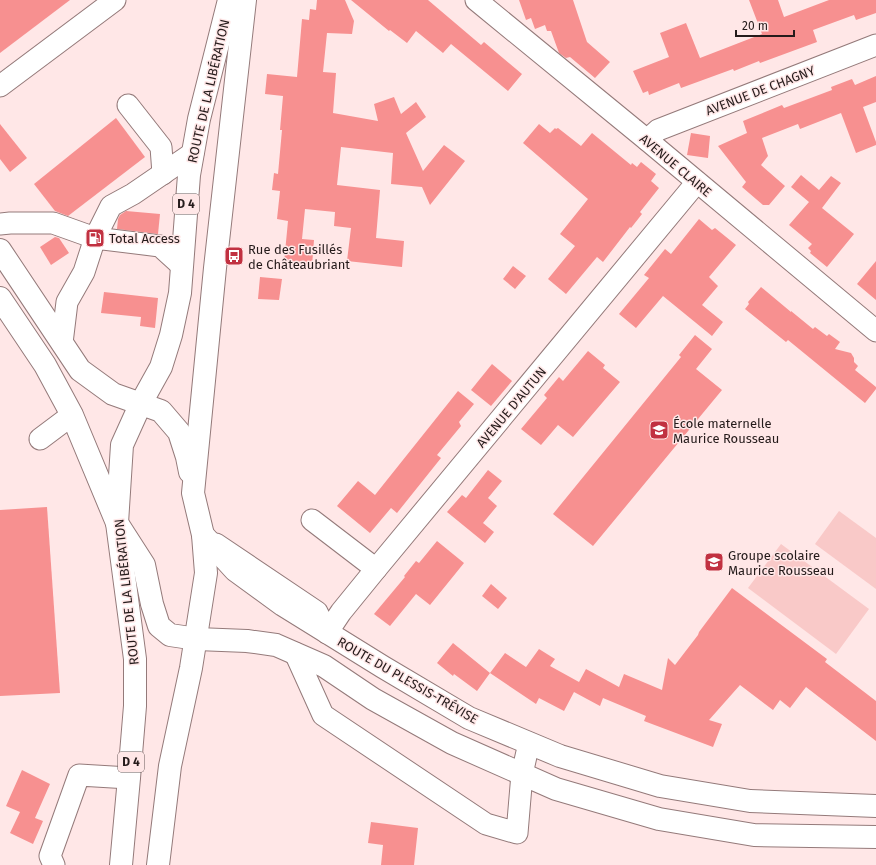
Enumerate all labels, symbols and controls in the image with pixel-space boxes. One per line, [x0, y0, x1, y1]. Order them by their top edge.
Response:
scale bar [736, 12, 794, 38]
street label: ROUTE DE LA LIBÉRATION [185, 18, 232, 164]
text: 20 m [742, 19, 768, 33]
street label: AVENUE DE CHAGNY [703, 62, 818, 118]
street label: AVENUE CLAIRE [637, 131, 715, 200]
road number: D 4 [173, 194, 199, 214]
fuel station icon: Total Access [84, 227, 106, 249]
place label: Total Access [109, 231, 180, 246]
place label: Rue des Fusillés de Châteaubriant [248, 242, 350, 272]
bus stop icon: Rue des Fusillés de Châteaubriant [223, 245, 245, 267]
street label: AVENUE D'AUTUN [473, 364, 549, 451]
place label: École maternelle Maurice Rousseau [673, 416, 779, 446]
school or university icon: École maternelle Maurice Rousseau [648, 419, 670, 441]
street label: ROUTE DE LA LIBÉRATION [111, 518, 142, 666]
place label: Groupe scolaire Maurice Rousseau [728, 548, 834, 578]
school or university icon: Groupe scolaire Maurice Rousseau [703, 551, 725, 573]
street label: ROUTE DU PLESSIS-TRÉVISE [335, 634, 481, 727]
road number: D 4 [118, 752, 144, 772]

